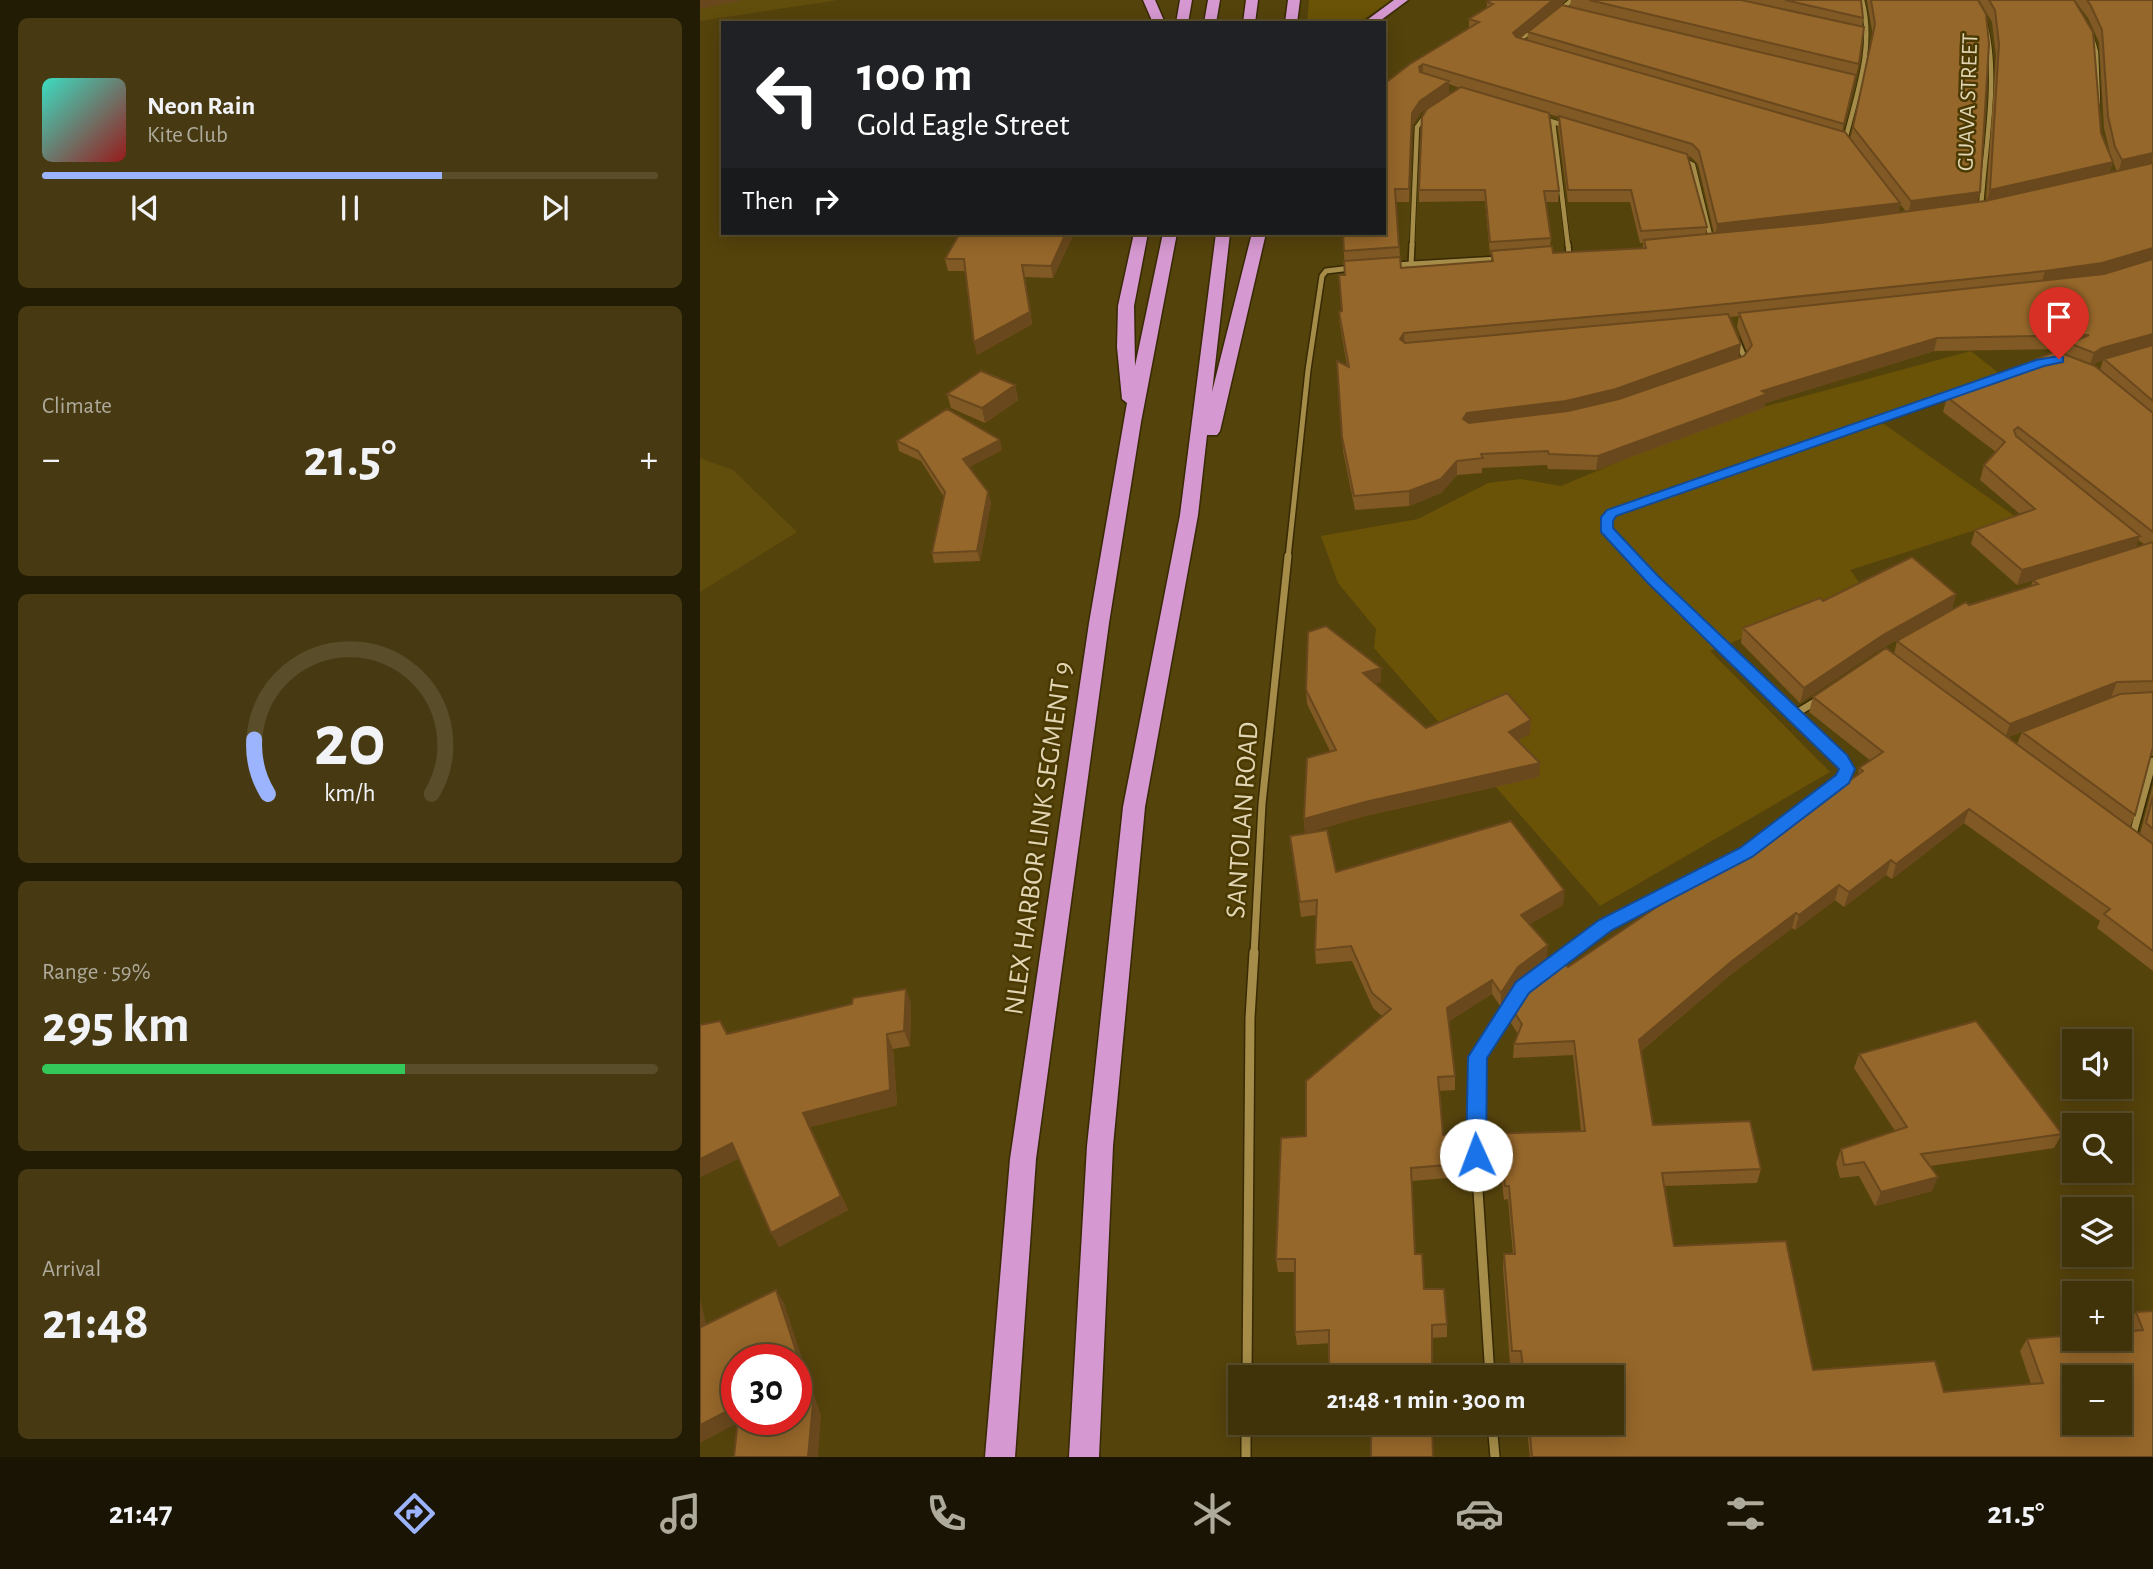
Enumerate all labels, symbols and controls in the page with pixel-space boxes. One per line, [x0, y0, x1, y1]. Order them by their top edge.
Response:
street label: GUAVA STREET [1955, 33, 1982, 171]
icon: left [742, 49, 833, 140]
text: 100 m [857, 51, 973, 100]
text: Neon Rain [147, 93, 255, 119]
text: Gold Eagle Street [857, 109, 1069, 141]
text: Kite Club [147, 124, 228, 147]
icon: right [807, 182, 845, 220]
text: Then [742, 188, 793, 214]
icon: previous [126, 189, 164, 227]
icon: pause [331, 189, 369, 227]
icon: next [536, 189, 574, 227]
pin [2029, 287, 2089, 359]
icon: arrive [2040, 298, 2078, 336]
text: Climate [42, 395, 112, 418]
text: 21.5° [304, 433, 396, 485]
text: − [42, 441, 60, 479]
text: + [640, 441, 658, 479]
street label: NLEX HARBOR LINK SEGMENT 9 [1000, 660, 1078, 1017]
text: 20 [314, 707, 386, 780]
street label: SANTOLAN ROAD [1222, 721, 1264, 919]
text: km/h [324, 781, 376, 806]
text: Range · 59% [42, 961, 151, 984]
text: 295 km [42, 999, 190, 1051]
map controls [2062, 1029, 2132, 1435]
button: sound [2062, 1029, 2132, 1099]
button: search [2062, 1113, 2132, 1183]
position arrow [1439, 1118, 1513, 1192]
button: layers [2062, 1197, 2132, 1267]
text: Arrival [42, 1258, 101, 1281]
button: + [2062, 1281, 2132, 1351]
text: 21:48 [42, 1296, 149, 1348]
speed limit sign: 30 [721, 1344, 812, 1435]
button: − [2062, 1365, 2132, 1435]
text: 21:48 · 1 min · 300 m [1326, 1387, 1526, 1413]
icon: directions [390, 1489, 439, 1538]
icon: music [656, 1489, 705, 1538]
icon: phone [922, 1489, 971, 1538]
icon: climate [1188, 1489, 1237, 1538]
icon: car [1455, 1489, 1504, 1538]
icon: filters [1721, 1489, 1770, 1538]
text: 21:47 [109, 1497, 172, 1529]
text: 21.5° [1987, 1497, 2044, 1529]

